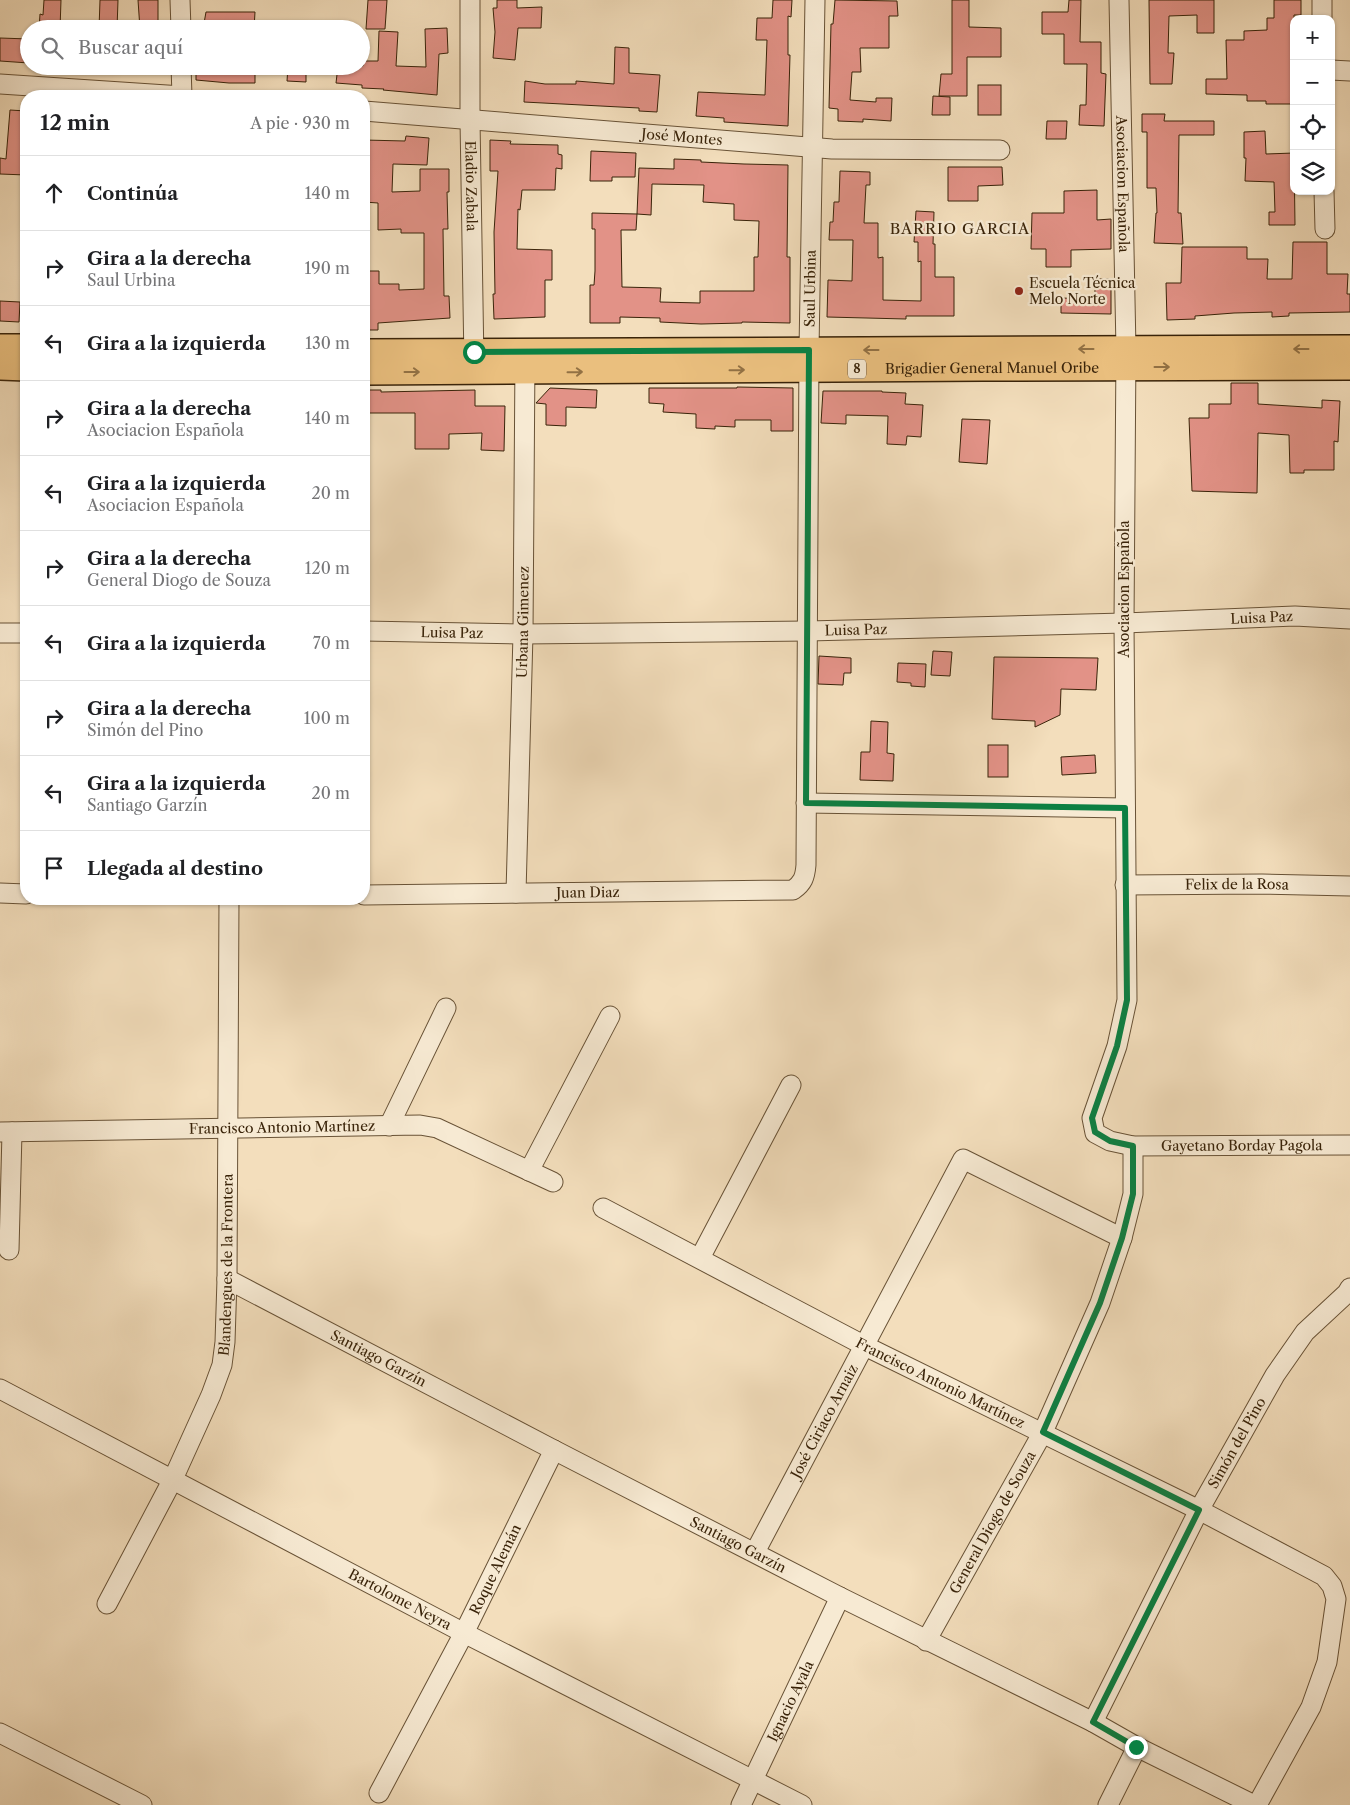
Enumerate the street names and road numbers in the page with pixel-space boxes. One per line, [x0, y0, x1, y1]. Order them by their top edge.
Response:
street label: Asociacion Española [1112, 114, 1133, 253]
street label: José Montes [639, 124, 723, 149]
street label: Eladio Zabala [461, 141, 481, 232]
street label: Saul Urbina [800, 249, 820, 327]
road number: 8 [848, 359, 866, 378]
street label: Brigadier General Manuel Oribe [885, 359, 1099, 378]
street label: Asociacion Española [1115, 520, 1133, 659]
street label: Urbana Gimenez [513, 566, 532, 678]
street label: Luisa Paz [1230, 607, 1293, 628]
street label: Luisa Paz [824, 620, 888, 640]
street label: Luisa Paz [420, 623, 484, 642]
street label: Felix de la Rosa [1185, 875, 1290, 894]
street label: Juan Diaz [554, 883, 620, 902]
street label: Francisco Antonio Martínez [189, 1117, 375, 1138]
street label: Gayetano Borday Pagola [1161, 1136, 1323, 1155]
street label: Blandengues de la Frontera [214, 1173, 237, 1357]
street label: Santiago Garzín [328, 1326, 430, 1391]
street label: Francisco Antonio Martínez [853, 1334, 1028, 1432]
street label: José Ciriaco Arnaiz [786, 1361, 862, 1483]
street label: Simón del Pino [1204, 1394, 1270, 1492]
street label: General Diogo de Souza [945, 1447, 1040, 1597]
street label: Santiago Garzín [687, 1512, 789, 1577]
street label: Roque Alemán [465, 1521, 525, 1618]
street label: Bartolome Neyra [345, 1565, 455, 1634]
street label: Ignacio Ayala [763, 1657, 818, 1745]

